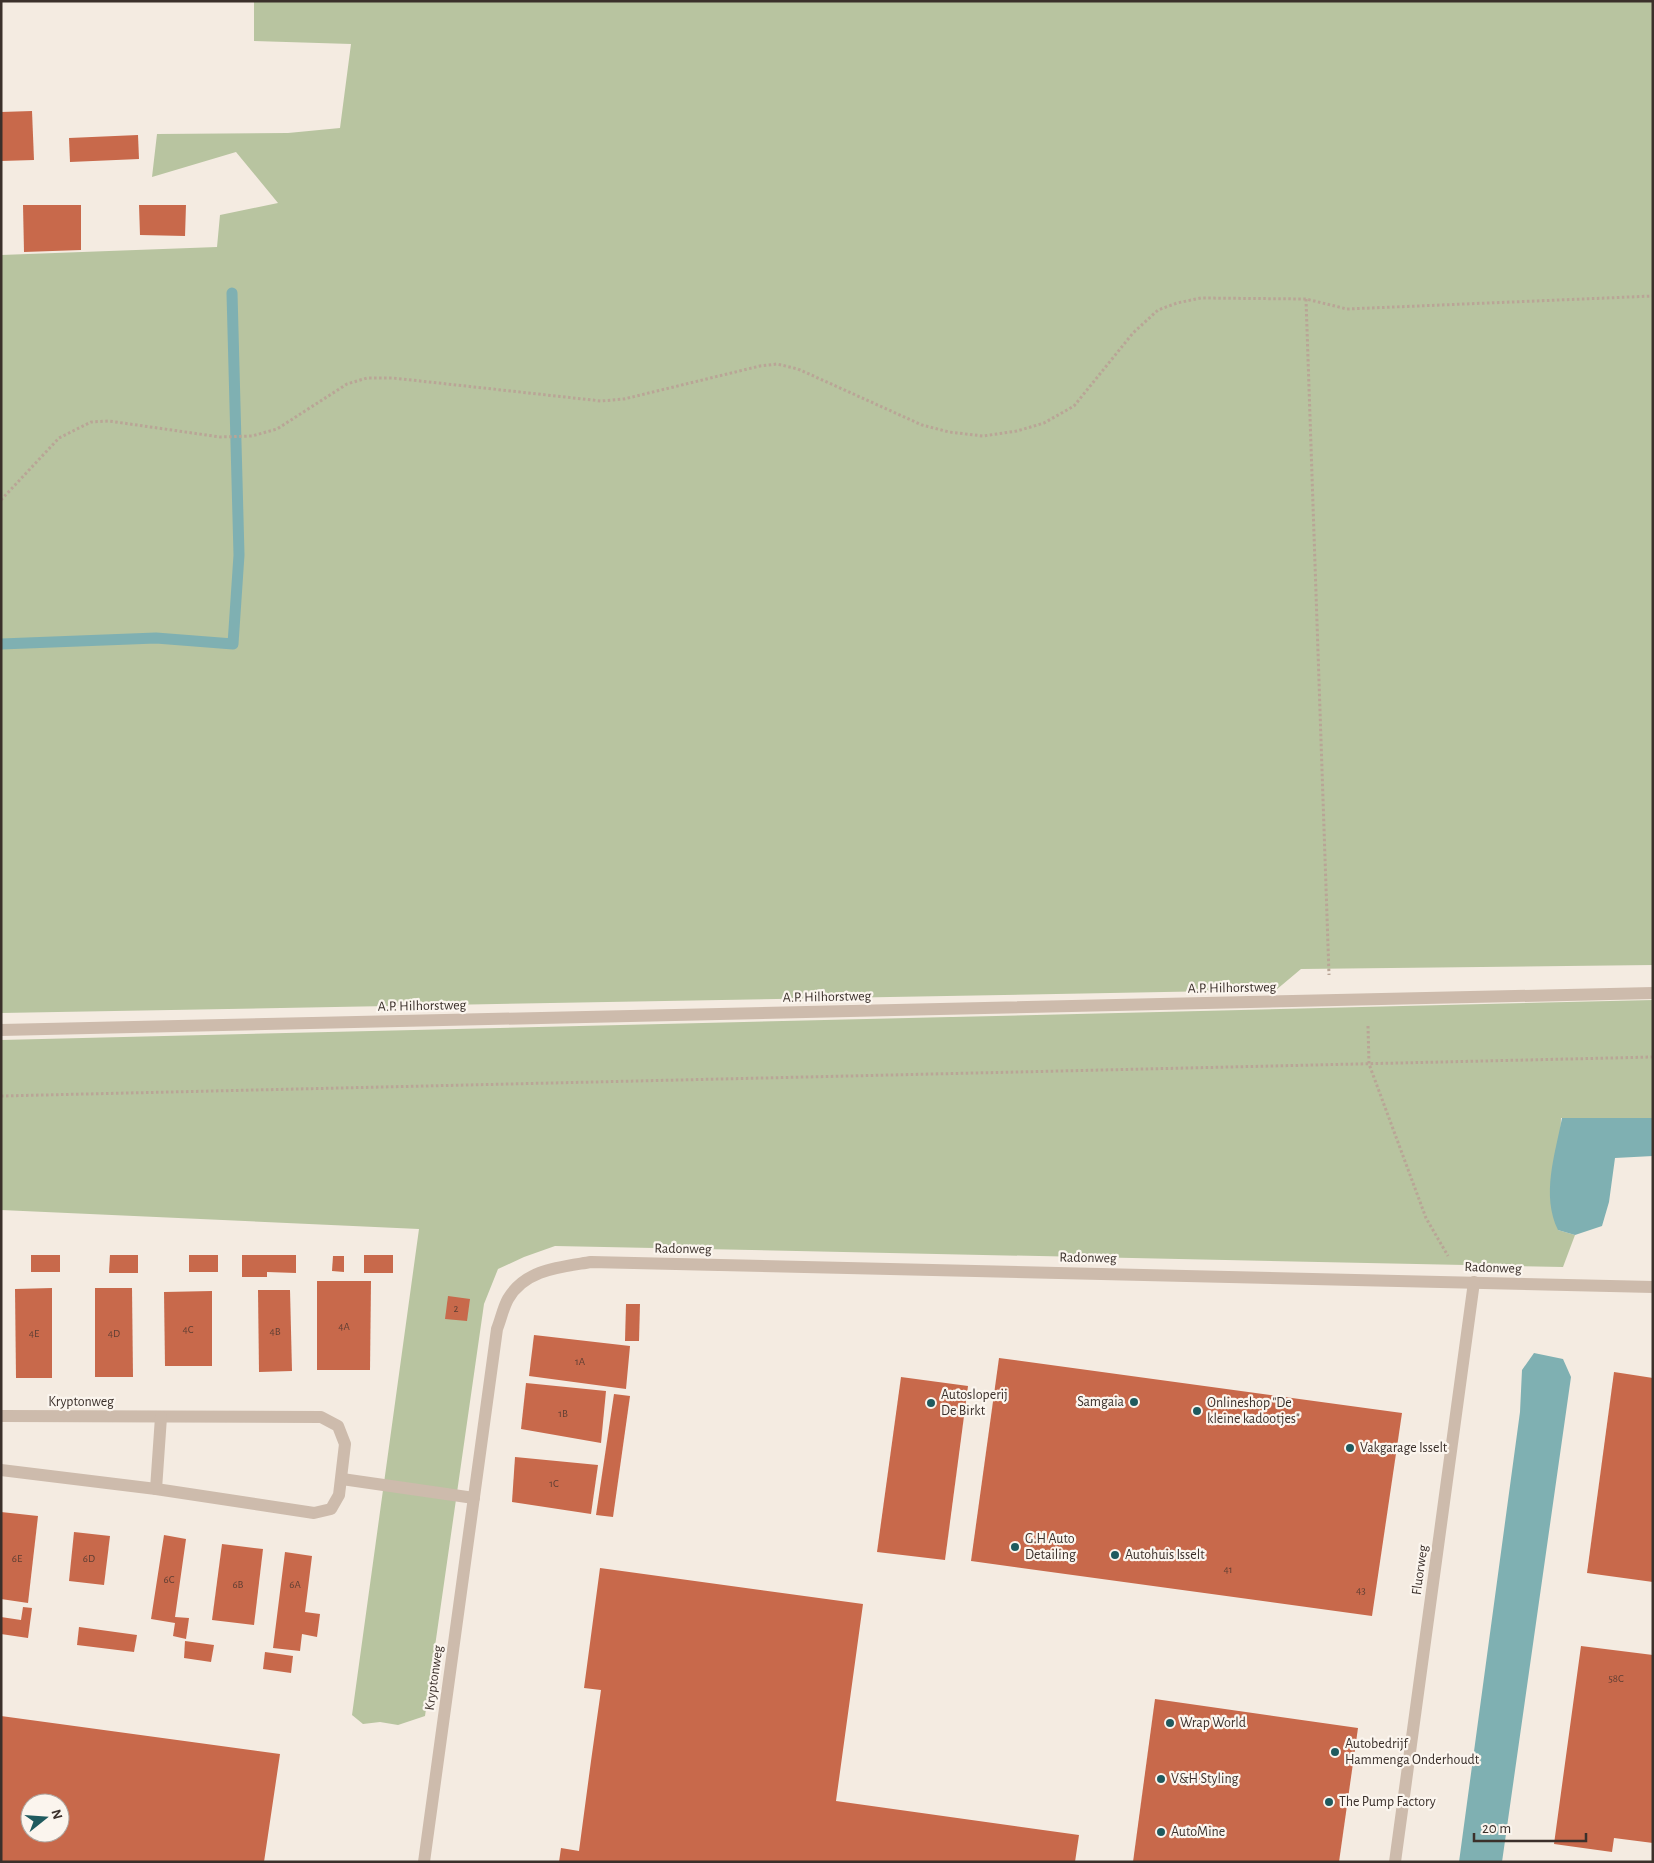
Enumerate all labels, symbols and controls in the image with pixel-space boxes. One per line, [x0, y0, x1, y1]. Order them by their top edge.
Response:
street label: A.P. Hilhorstweg [1188, 980, 1277, 996]
street label: A.P. Hilhorstweg [783, 989, 872, 1005]
street label: A.P. Hilhorstweg [378, 998, 467, 1014]
street label: Radonweg [654, 1242, 712, 1257]
street label: Radonweg [1059, 1251, 1117, 1266]
street label: Radonweg [1464, 1260, 1522, 1276]
house number: 2 [453, 1303, 459, 1314]
house number: 4A [338, 1321, 350, 1332]
house number: 4C [182, 1324, 194, 1335]
house number: 4B [269, 1326, 281, 1337]
house number: 4E [29, 1328, 40, 1339]
house number: 4D [108, 1328, 120, 1339]
house number: 1A [575, 1356, 586, 1367]
place label: Autosloperij De Birkt [941, 1388, 1008, 1418]
street label: Kryptonweg [48, 1395, 114, 1409]
place label: Samgaia [1077, 1395, 1125, 1409]
marker: Samgaia [1128, 1396, 1140, 1408]
place label: Onlineshop "De kleine kadootjes" [1207, 1396, 1300, 1426]
marker: Autosloperij De Birkt [925, 1397, 937, 1409]
marker: Onlineshop "De kleine kadootjes" [1191, 1405, 1203, 1417]
house number: 1B [558, 1408, 568, 1419]
place label: Vakgarage Isselt [1360, 1441, 1448, 1455]
marker: Vakgarage Isselt [1344, 1442, 1356, 1454]
house number: 1C [549, 1478, 559, 1489]
place label: G.H Auto Detailing [1025, 1532, 1076, 1562]
marker: G.H Auto Detailing [1009, 1541, 1021, 1553]
street label: Fluorweg [1410, 1544, 1430, 1596]
place label: Autohuis Isselt [1125, 1548, 1205, 1562]
marker: Autohuis Isselt [1109, 1549, 1121, 1561]
house number: 6E [12, 1553, 23, 1564]
house number: 6D [83, 1553, 95, 1564]
house number: 41 [1223, 1564, 1233, 1575]
house number: 6C [164, 1574, 175, 1585]
house number: 6B [232, 1579, 244, 1590]
house number: 6A [289, 1579, 301, 1590]
house number: 43 [1356, 1585, 1366, 1596]
street label: Kryptonweg [422, 1644, 446, 1711]
house number: 58C [1608, 1673, 1624, 1684]
place label: Wrap World [1180, 1716, 1246, 1730]
marker: Wrap World [1164, 1717, 1176, 1729]
place label: Autobedrijf Hammenga Onderhoudt [1345, 1737, 1480, 1767]
marker: Autobedrijf Hammenga Onderhoudt [1329, 1746, 1341, 1758]
place label: V&H Styling [1171, 1772, 1239, 1786]
marker: V&H Styling [1155, 1773, 1167, 1785]
north arrow [20, 1793, 70, 1843]
place label: The Pump Factory [1339, 1795, 1436, 1809]
marker: The Pump Factory [1323, 1796, 1335, 1808]
text: N [48, 1808, 65, 1821]
scale bar [1474, 1810, 1586, 1842]
text: 20 m [1482, 1821, 1511, 1836]
place label: AutoMine [1171, 1825, 1225, 1839]
marker: AutoMine [1155, 1826, 1167, 1838]

